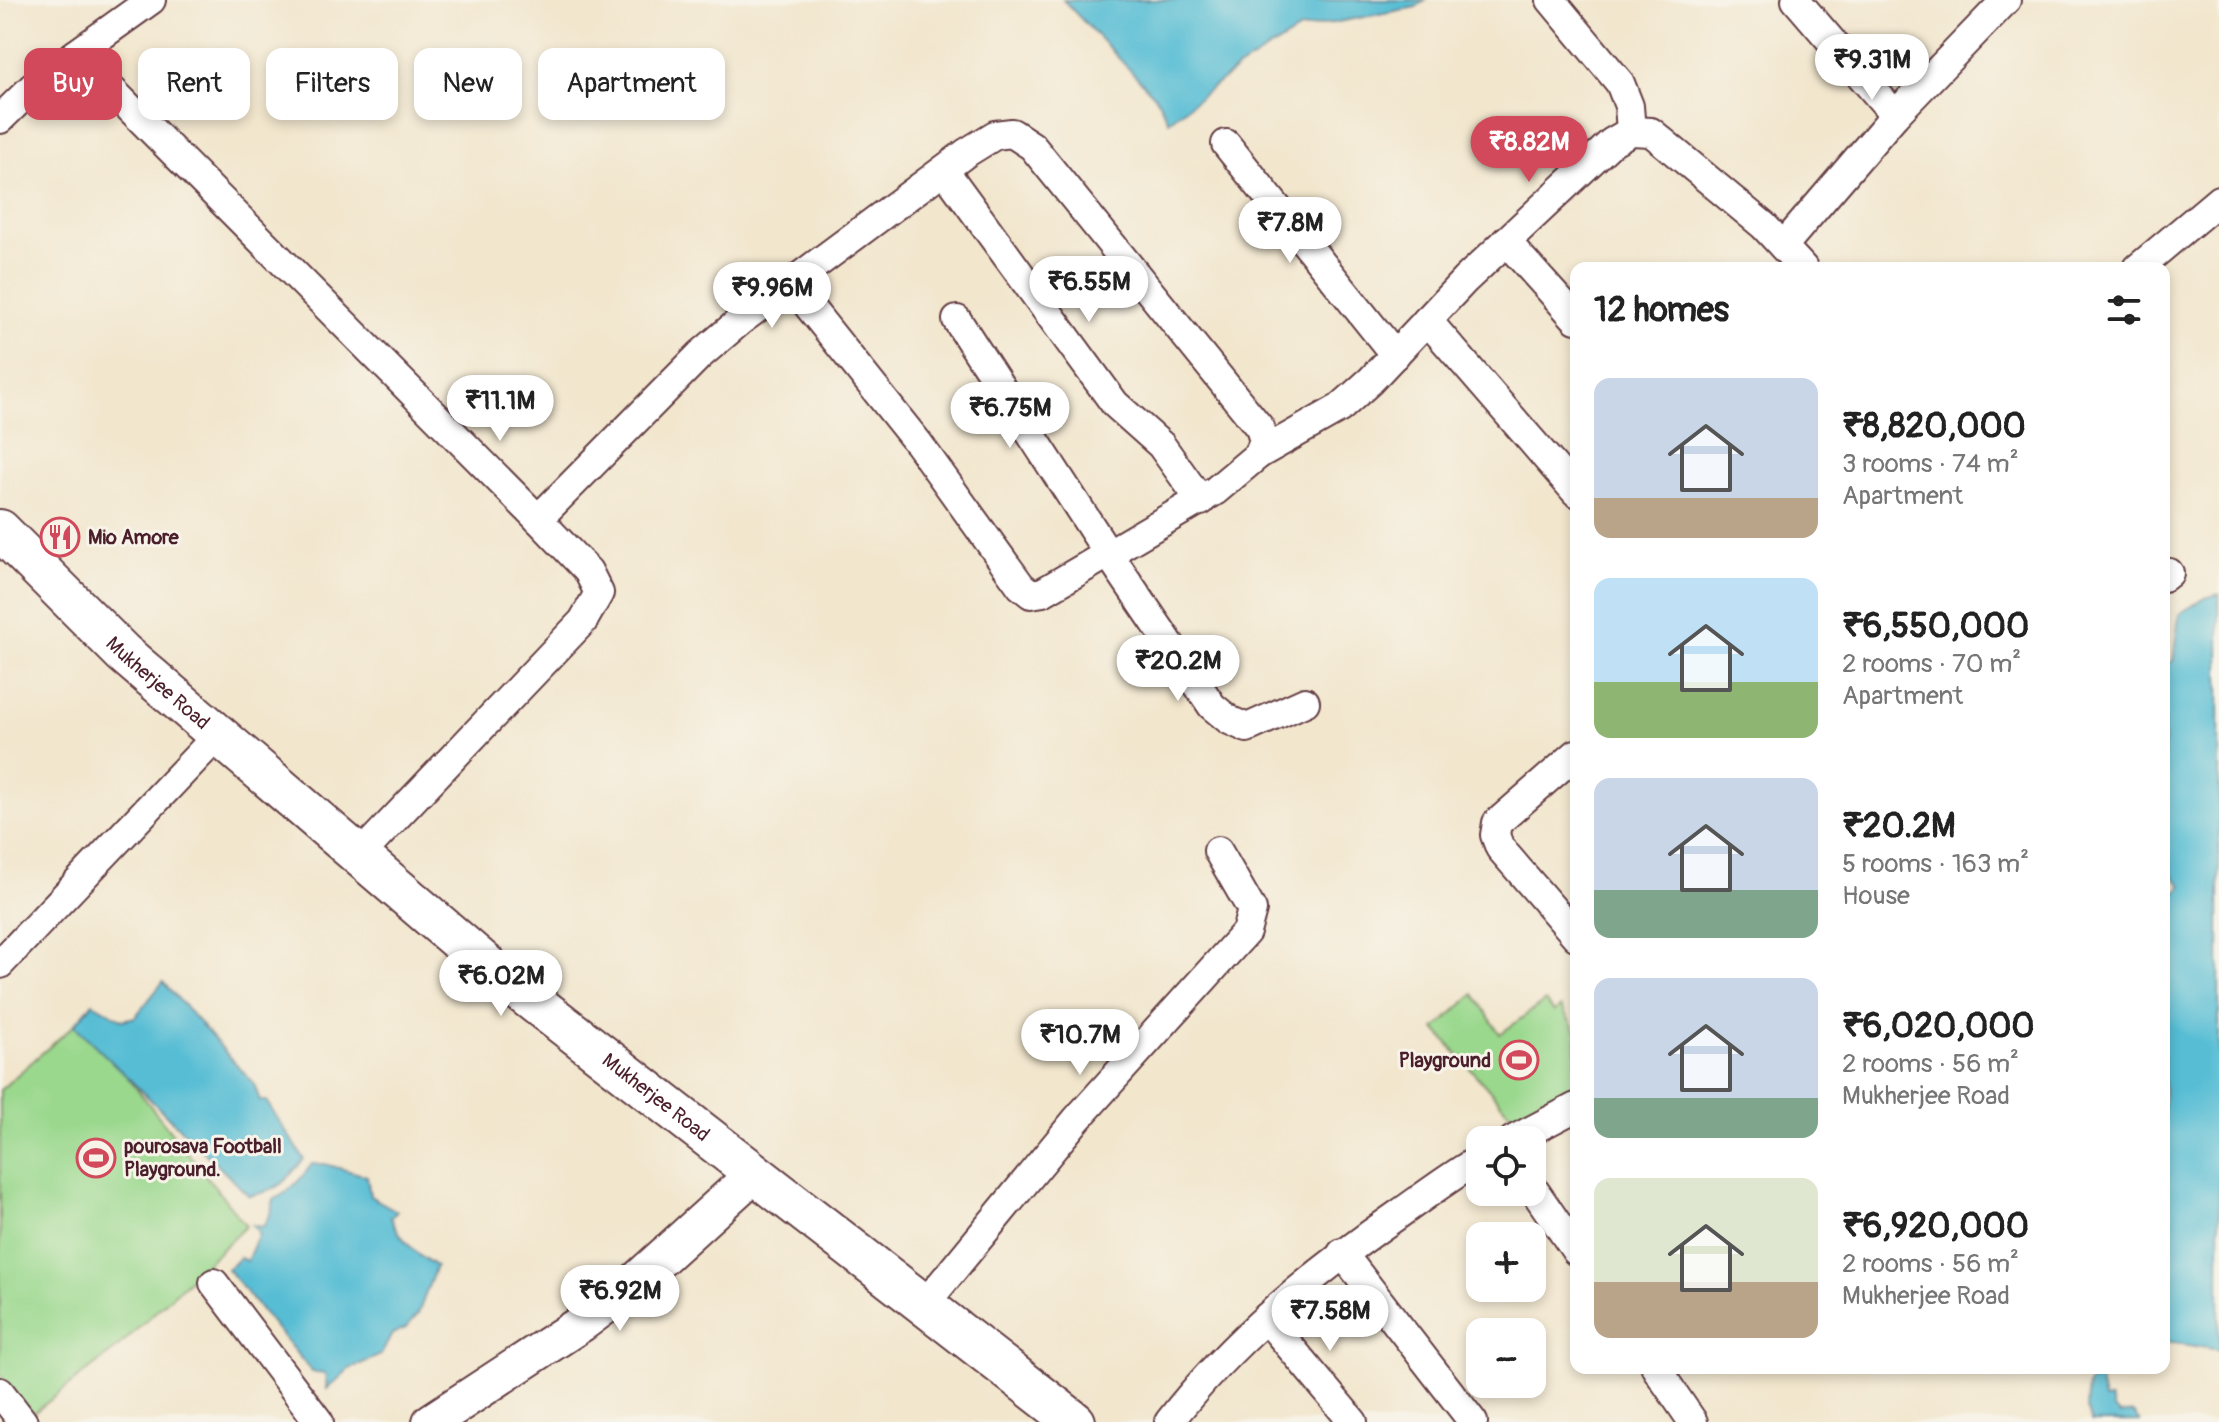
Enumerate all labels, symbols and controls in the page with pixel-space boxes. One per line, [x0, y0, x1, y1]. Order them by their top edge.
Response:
pin: ₹9.31M [1807, 34, 1937, 102]
text: ₹9.31M [1833, 44, 1911, 76]
chip: Buy [24, 48, 122, 120]
chip: Rent [138, 48, 250, 120]
chip: Filters [266, 48, 398, 120]
chip: New [414, 48, 522, 120]
chip: Apartment [538, 48, 725, 120]
pin: ₹8.82M [1464, 116, 1594, 184]
text: ₹8.82M [1489, 126, 1569, 158]
pin: ₹7.8M [1234, 197, 1346, 265]
text: ₹7.8M [1257, 207, 1323, 239]
pin: ₹6.55M [1024, 256, 1154, 324]
pin: ₹9.96M [707, 262, 837, 330]
text: ₹6.55M [1047, 266, 1131, 298]
text: ₹9.96M [731, 272, 813, 304]
icon: filters [2102, 288, 2146, 332]
text: 12 homes [1594, 289, 1729, 332]
pin: ₹11.1M [435, 375, 565, 443]
pin: ₹6.75M [945, 382, 1075, 450]
text: ₹11.1M [465, 385, 535, 417]
text: ₹6.75M [969, 392, 1052, 424]
text: ₹8,820,000 [1842, 405, 2026, 448]
icon: home [1658, 410, 1754, 506]
text: 3 rooms · 74 m² [1842, 448, 2019, 480]
text: Apartment [1842, 480, 1963, 512]
restaurant icon: Mio Amore [39, 516, 81, 558]
place label: Mio Amore [88, 525, 180, 550]
text: ₹6,550,000 [1842, 605, 2029, 648]
icon: home [1658, 610, 1754, 706]
street label: Mukherjee Road [101, 631, 215, 735]
pin: ₹20.2M [1113, 635, 1243, 703]
text: ₹20.2M [1135, 645, 1221, 677]
text: 2 rooms · 70 m² [1842, 648, 2021, 680]
text: Apartment [1842, 680, 1963, 712]
text: ₹20.2M [1842, 805, 1956, 848]
icon: home [1658, 810, 1754, 906]
text: 5 rooms · 163 m² [1842, 848, 2029, 880]
text: House [1842, 880, 1910, 912]
pin: ₹6.02M [436, 950, 566, 1018]
text: ₹6.02M [457, 960, 545, 992]
text: ₹6,020,000 [1842, 1005, 2035, 1048]
pin: ₹10.7M [1015, 1009, 1145, 1077]
icon: home [1658, 1010, 1754, 1106]
text: ₹10.7M [1039, 1019, 1121, 1051]
sports icon: Playground [1498, 1039, 1540, 1081]
street label: Mukherjee Road [597, 1047, 715, 1147]
place label: Playground [1399, 1048, 1491, 1073]
text: 2 rooms · 56 m² [1842, 1048, 2019, 1080]
text: Mukherjee Road [1842, 1080, 2010, 1112]
map controls [1466, 1126, 1546, 1398]
button: locate [1466, 1126, 1546, 1206]
place label: pourosava Football Playground. [124, 1134, 282, 1182]
sports icon: pourosava Football Playground. [75, 1137, 117, 1179]
text: ₹6,920,000 [1842, 1205, 2029, 1248]
icon: home [1658, 1210, 1754, 1306]
button: + [1466, 1222, 1546, 1302]
text: 2 rooms · 56 m² [1842, 1248, 2019, 1280]
pin: ₹6.92M [555, 1265, 685, 1333]
text: ₹6.92M [578, 1275, 662, 1307]
text: Mukherjee Road [1842, 1280, 2010, 1312]
pin: ₹7.58M [1265, 1285, 1395, 1353]
text: ₹7.58M [1290, 1295, 1370, 1327]
button: − [1466, 1318, 1546, 1398]

